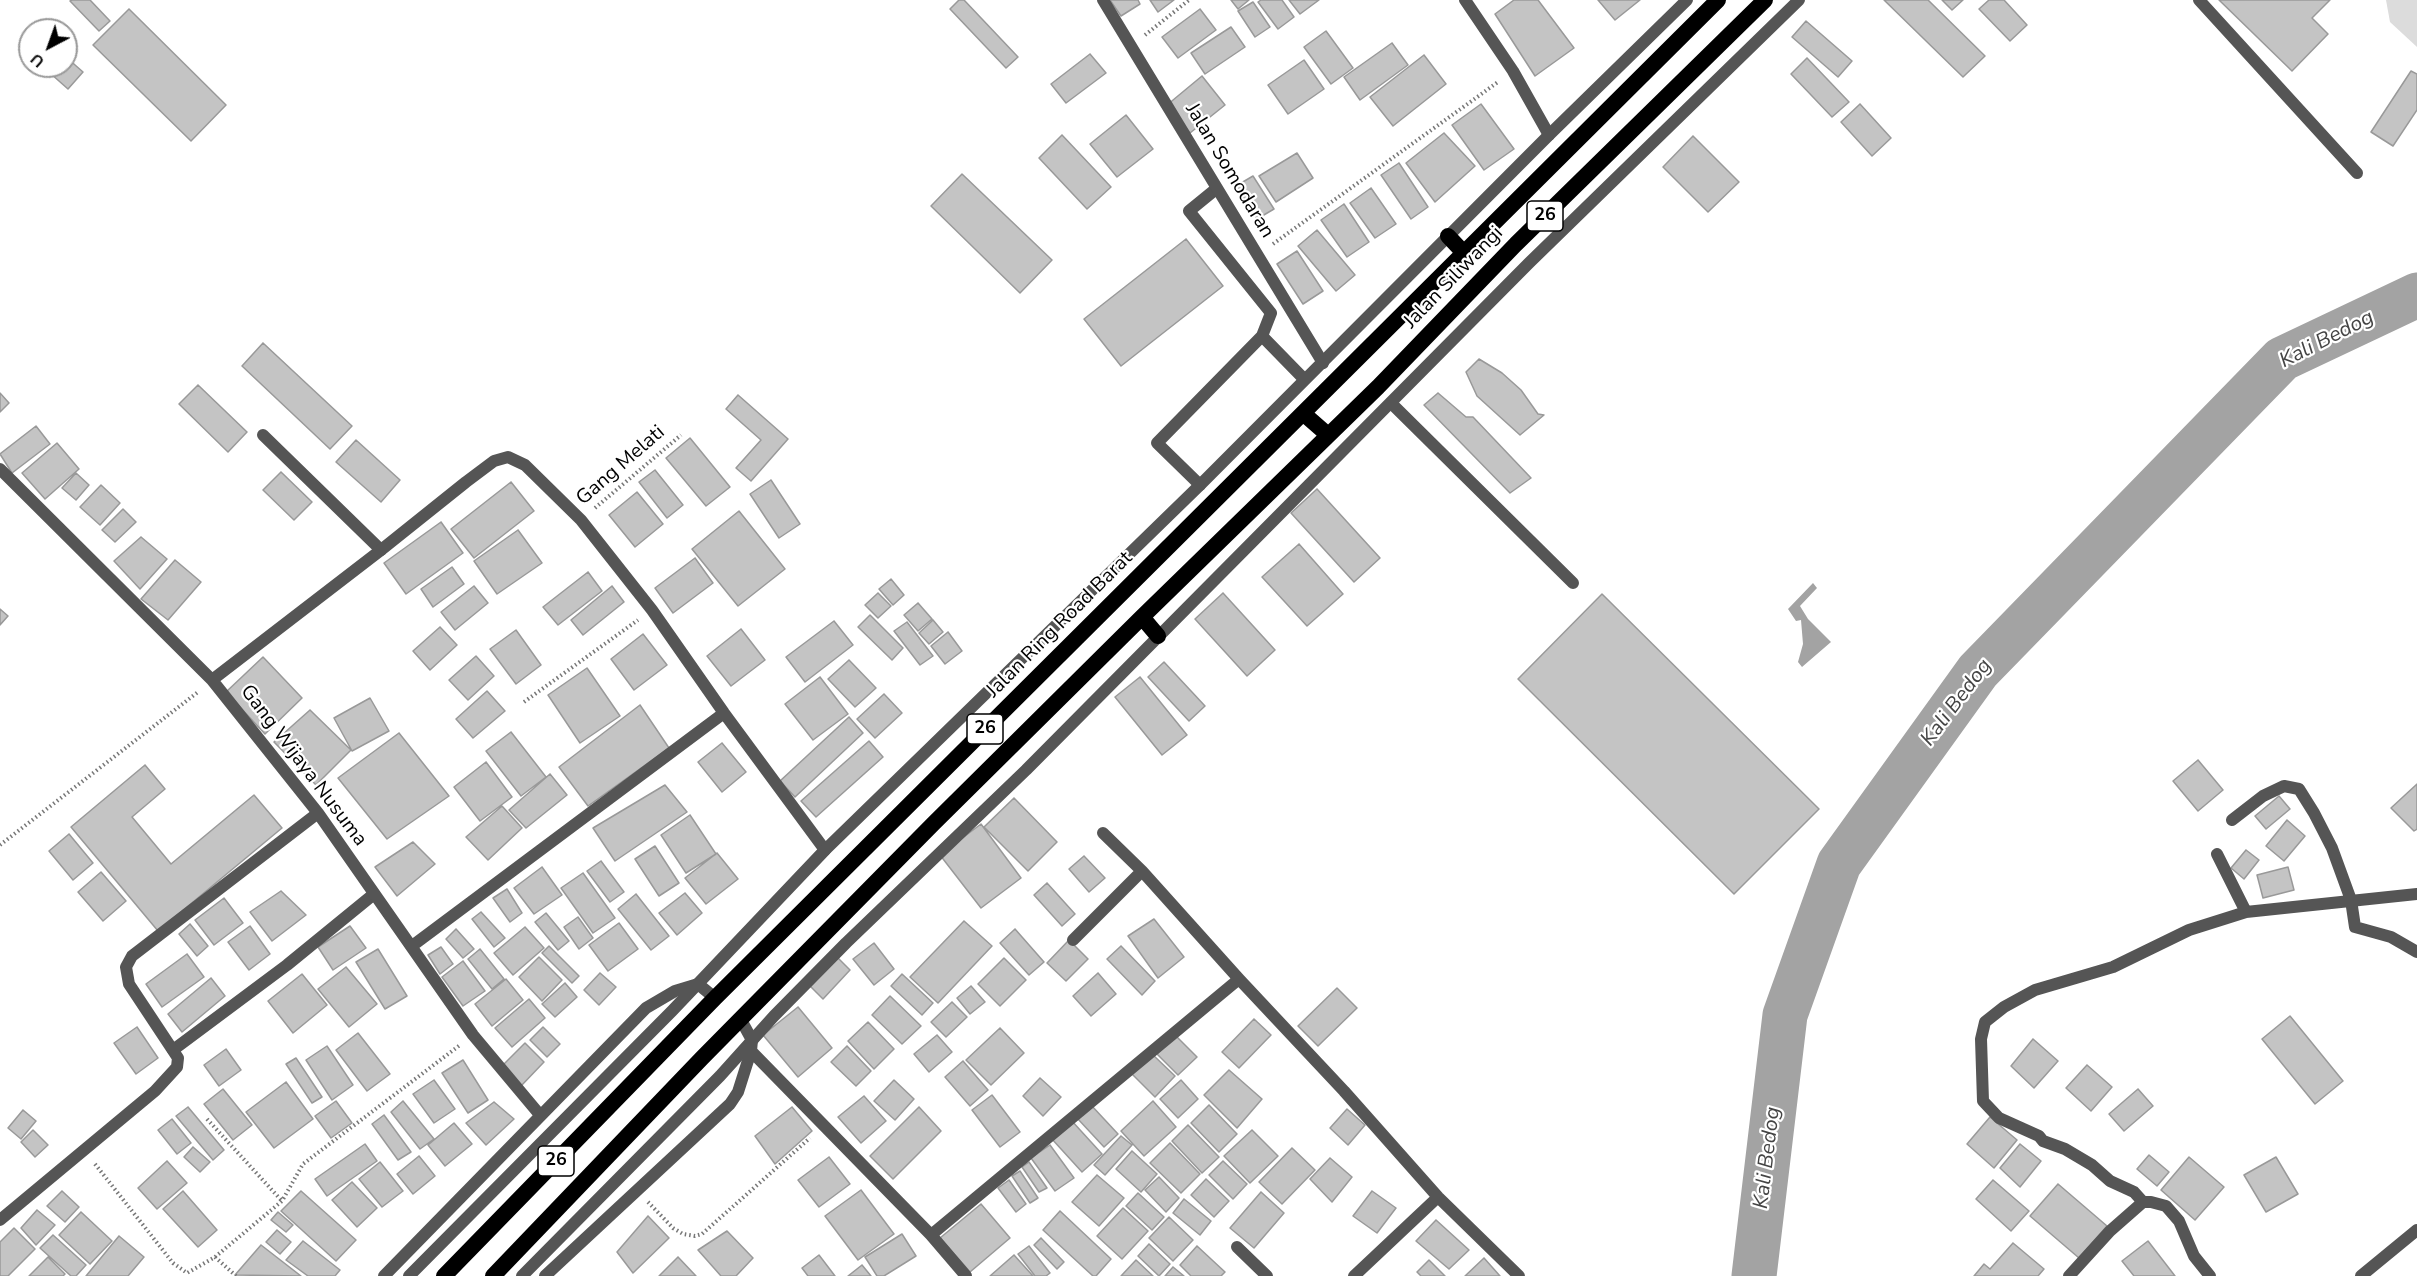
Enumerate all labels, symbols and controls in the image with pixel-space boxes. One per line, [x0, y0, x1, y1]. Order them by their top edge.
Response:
north arrow [18, 18, 78, 78]
text: U [26, 48, 49, 72]
street label: Jalan Somodaran [1179, 99, 1279, 243]
road number: 26 [1527, 201, 1563, 231]
street label: Jalan Siliwangi [1399, 222, 1509, 334]
water label: Kali Bedog [2276, 306, 2378, 374]
street label: Gang Melati [572, 421, 670, 511]
street label: Jalan Ring Road Barat [982, 547, 1138, 703]
water label: Kali Bedog [1916, 655, 1998, 751]
street label: Gang Wijaya Nusuma [235, 681, 371, 851]
road number: 26 [967, 714, 1003, 744]
water label: Kali Bedog [1749, 1106, 1787, 1210]
road number: 26 [538, 1146, 574, 1176]

